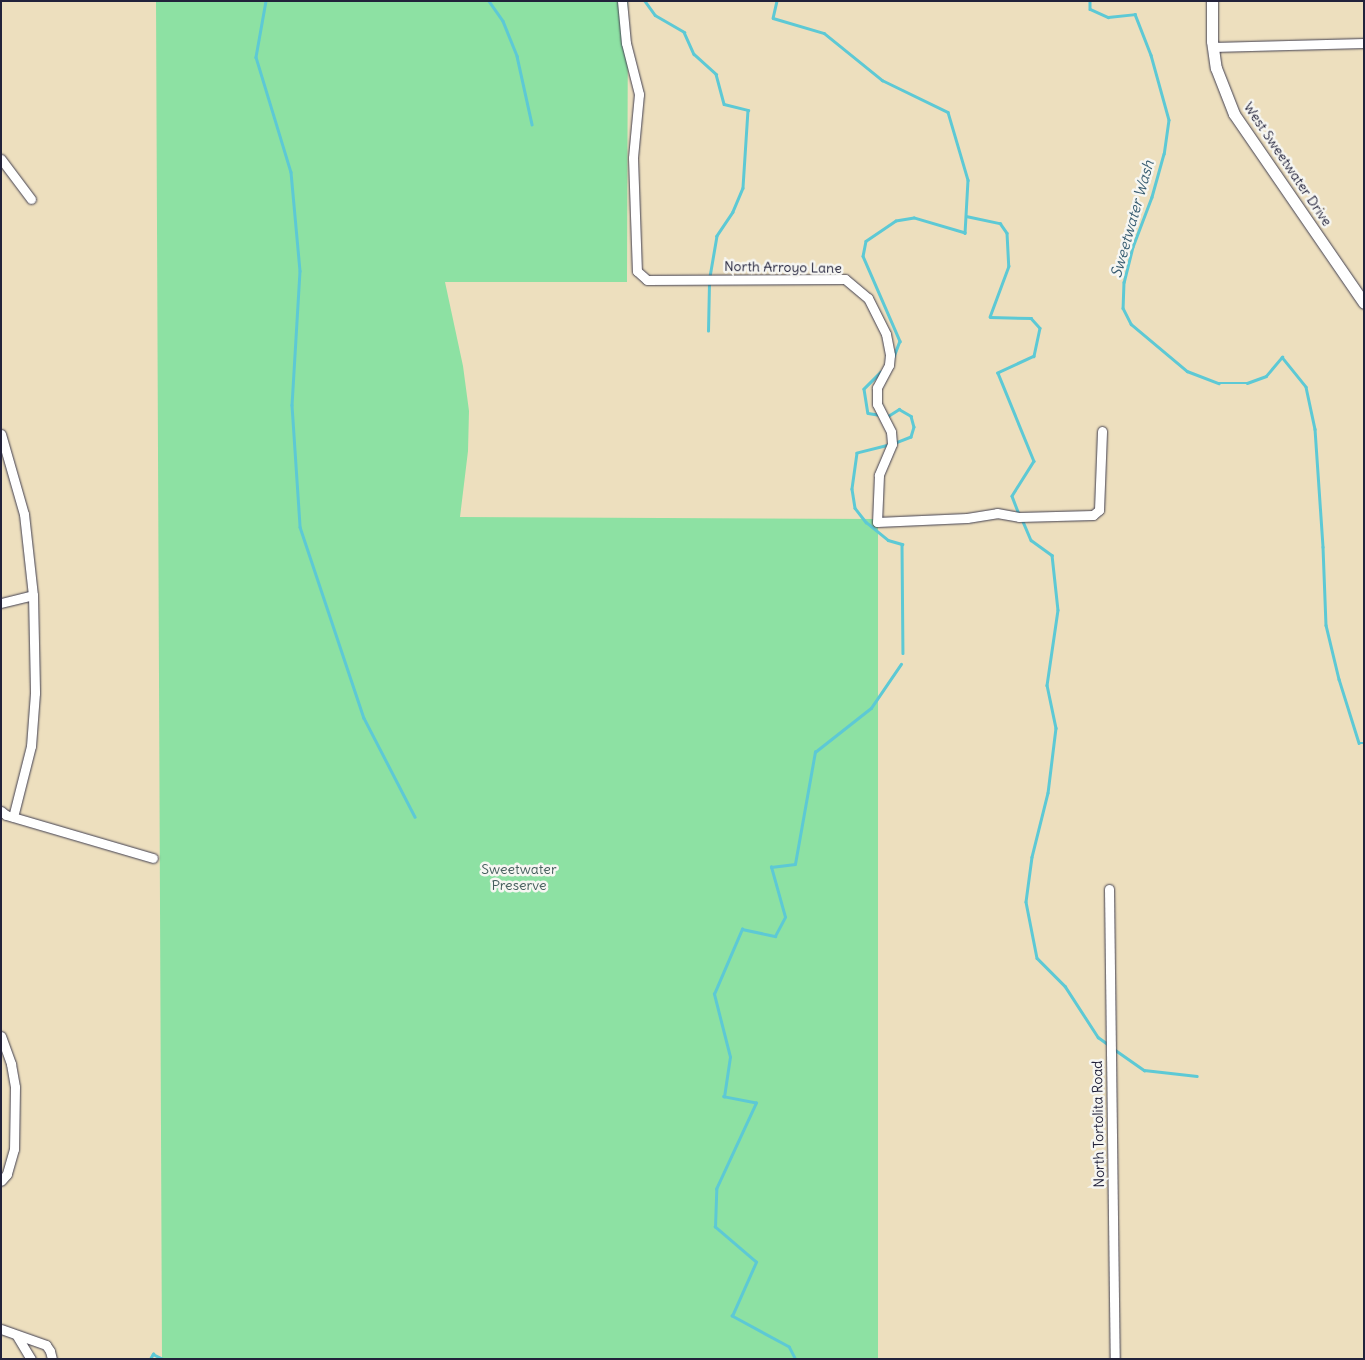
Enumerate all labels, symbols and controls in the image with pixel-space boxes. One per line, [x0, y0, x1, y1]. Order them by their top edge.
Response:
street label: West Sweetwater Drive [1240, 99, 1336, 229]
water label: Sweetwater Wash [1107, 158, 1157, 280]
street label: North Arroyo Lane [724, 258, 842, 276]
park label: Sweetwater Preserve [481, 861, 557, 894]
street label: North Tortolita Road [1088, 1060, 1108, 1188]

